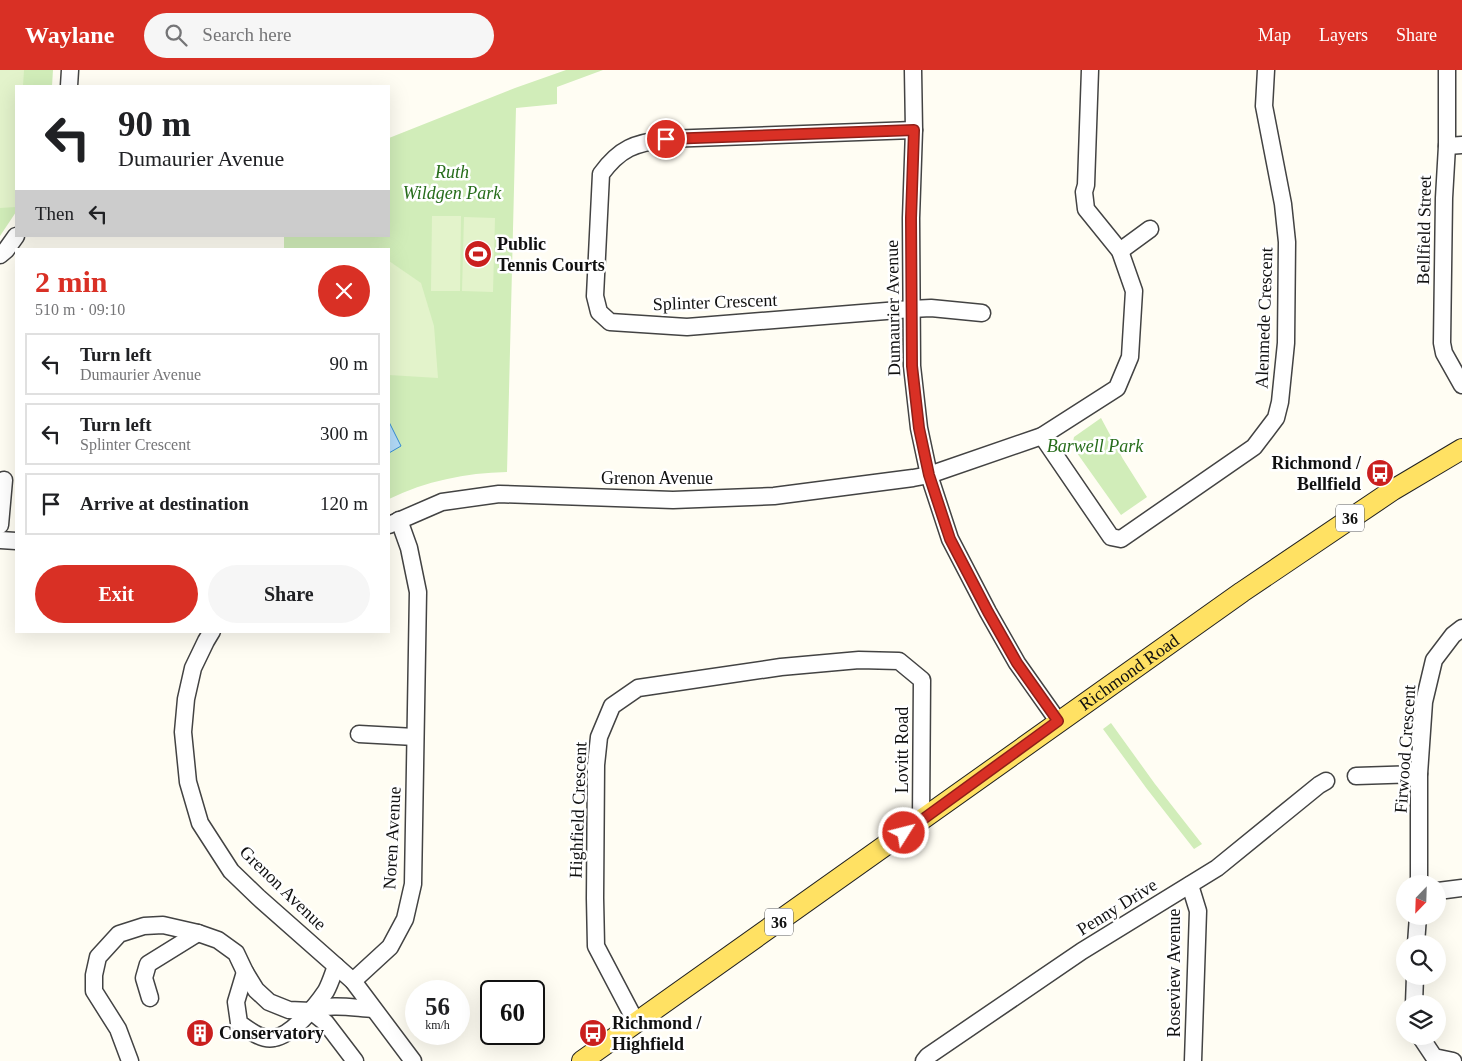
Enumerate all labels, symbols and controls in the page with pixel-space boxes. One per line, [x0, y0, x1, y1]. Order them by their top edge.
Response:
search box [144, 13, 494, 58]
icon: search [162, 21, 190, 49]
text: Waylane [25, 22, 114, 48]
text: Search here [202, 24, 291, 45]
text: Map [1258, 25, 1291, 45]
text: Layers [1319, 25, 1368, 45]
text: Share [1396, 25, 1437, 45]
icon: left [35, 105, 100, 170]
text: 90 m [118, 105, 191, 144]
pin [645, 118, 687, 160]
icon: arrive [652, 125, 680, 153]
text: Dumaurier Avenue [118, 146, 284, 171]
park label: Ruth Wildgen Park [403, 162, 502, 203]
street label: Bellfield Street [1413, 175, 1435, 285]
icon: left [84, 200, 112, 228]
text: Then [35, 203, 74, 224]
place label: Public Tennis Courts [497, 234, 605, 275]
sports icon: Public Tennis Courts [463, 239, 493, 269]
street label: Dumaurier Avenue [882, 240, 904, 376]
street label: Alenmede Crescent [1252, 247, 1276, 389]
text: 2 min [35, 265, 108, 298]
button: close [318, 265, 370, 317]
street label: Splinter Crescent [652, 290, 778, 314]
text: 510 m · 09:10 [35, 301, 125, 318]
text: Turn left [80, 344, 152, 365]
icon: left [37, 350, 65, 378]
text: 90 m [329, 353, 368, 374]
text: Dumaurier Avenue [80, 366, 201, 383]
text: Turn left [80, 414, 152, 435]
icon: left [37, 420, 65, 448]
text: 300 m [320, 423, 368, 444]
text: Splinter Crescent [80, 436, 191, 453]
park label: Barwell Park [1047, 436, 1144, 456]
place label: Richmond / Bellfield [1271, 453, 1362, 494]
bus stop icon: Richmond / Bellfield [1365, 458, 1395, 488]
street label: Grenon Avenue [601, 468, 713, 488]
icon: arrive [37, 490, 65, 518]
text: Arrive at destination [80, 493, 249, 514]
text: 120 m [320, 493, 368, 514]
road number: 36 [1336, 504, 1364, 532]
button: Exit [35, 565, 198, 623]
button: Share [208, 565, 370, 623]
street label: Richmond Road [1075, 630, 1183, 715]
street label: Firwood Crescent [1391, 684, 1419, 814]
street label: Lovitt Road [892, 707, 912, 793]
street label: Highfield Crescent [566, 741, 590, 879]
street label: Noren Avenue [379, 786, 405, 890]
position arrow [877, 806, 929, 858]
street label: Grenon Avenue [236, 842, 330, 934]
street label: Penny Drive [1073, 875, 1161, 939]
north arrow [1396, 875, 1446, 925]
map controls [1396, 875, 1446, 1045]
street label: Roseview Avenue [1164, 908, 1184, 1038]
road number: 36 [765, 909, 793, 936]
button: search [1396, 935, 1446, 985]
speed limit sign: 60 [480, 980, 545, 1045]
text: 56 [425, 993, 450, 1020]
button: layers [1396, 995, 1446, 1045]
place label: Richmond / Highfield [612, 1013, 703, 1054]
building icon: Conservatory [185, 1018, 215, 1048]
text: km/h [425, 1018, 450, 1032]
bus stop icon: Richmond / Highfield [578, 1018, 608, 1048]
place label: Conservatory [219, 1023, 324, 1043]

